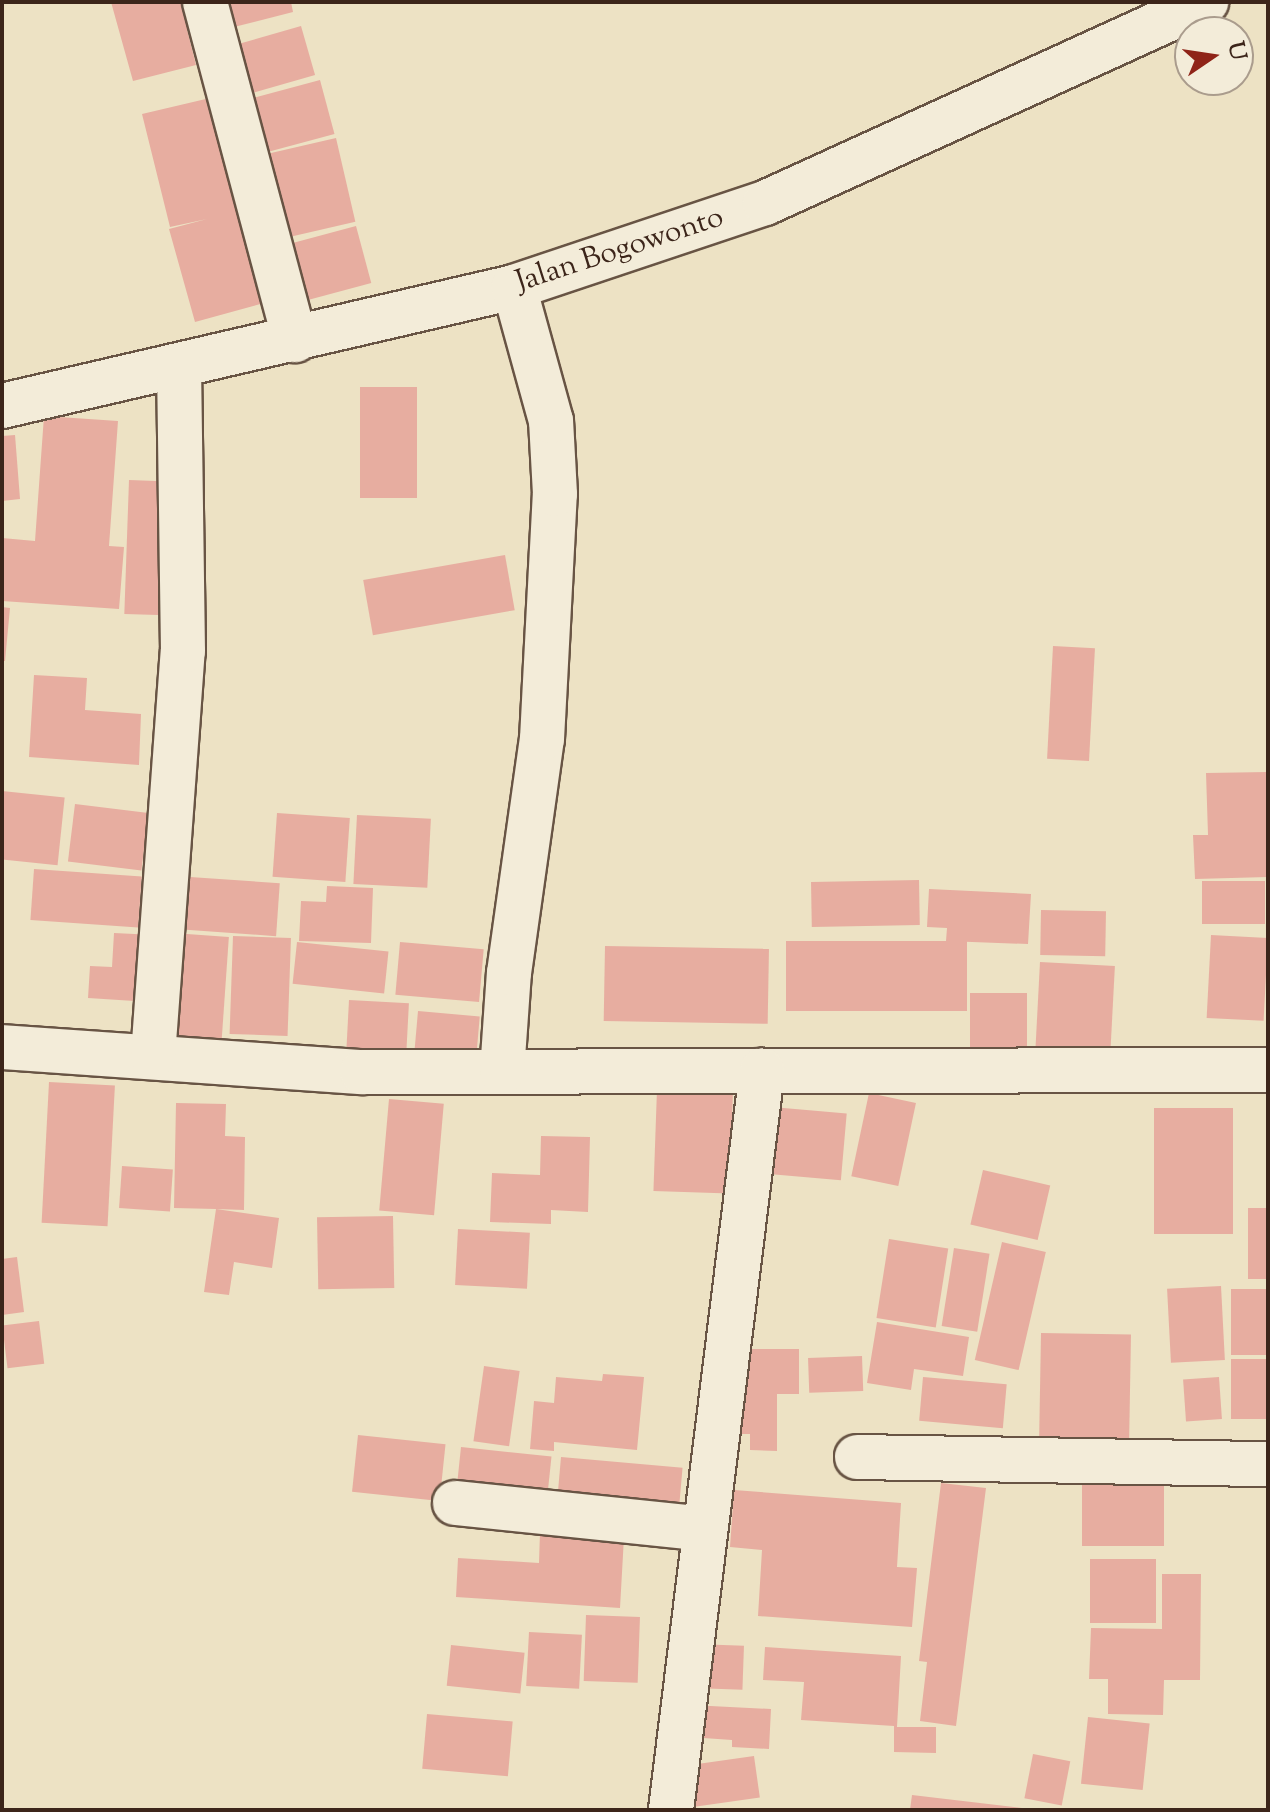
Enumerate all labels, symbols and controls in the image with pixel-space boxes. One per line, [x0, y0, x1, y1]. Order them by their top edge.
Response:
north arrow [1174, 16, 1254, 96]
text: U [1218, 39, 1253, 63]
street label: Jalan Bogowonto [512, 200, 728, 302]

